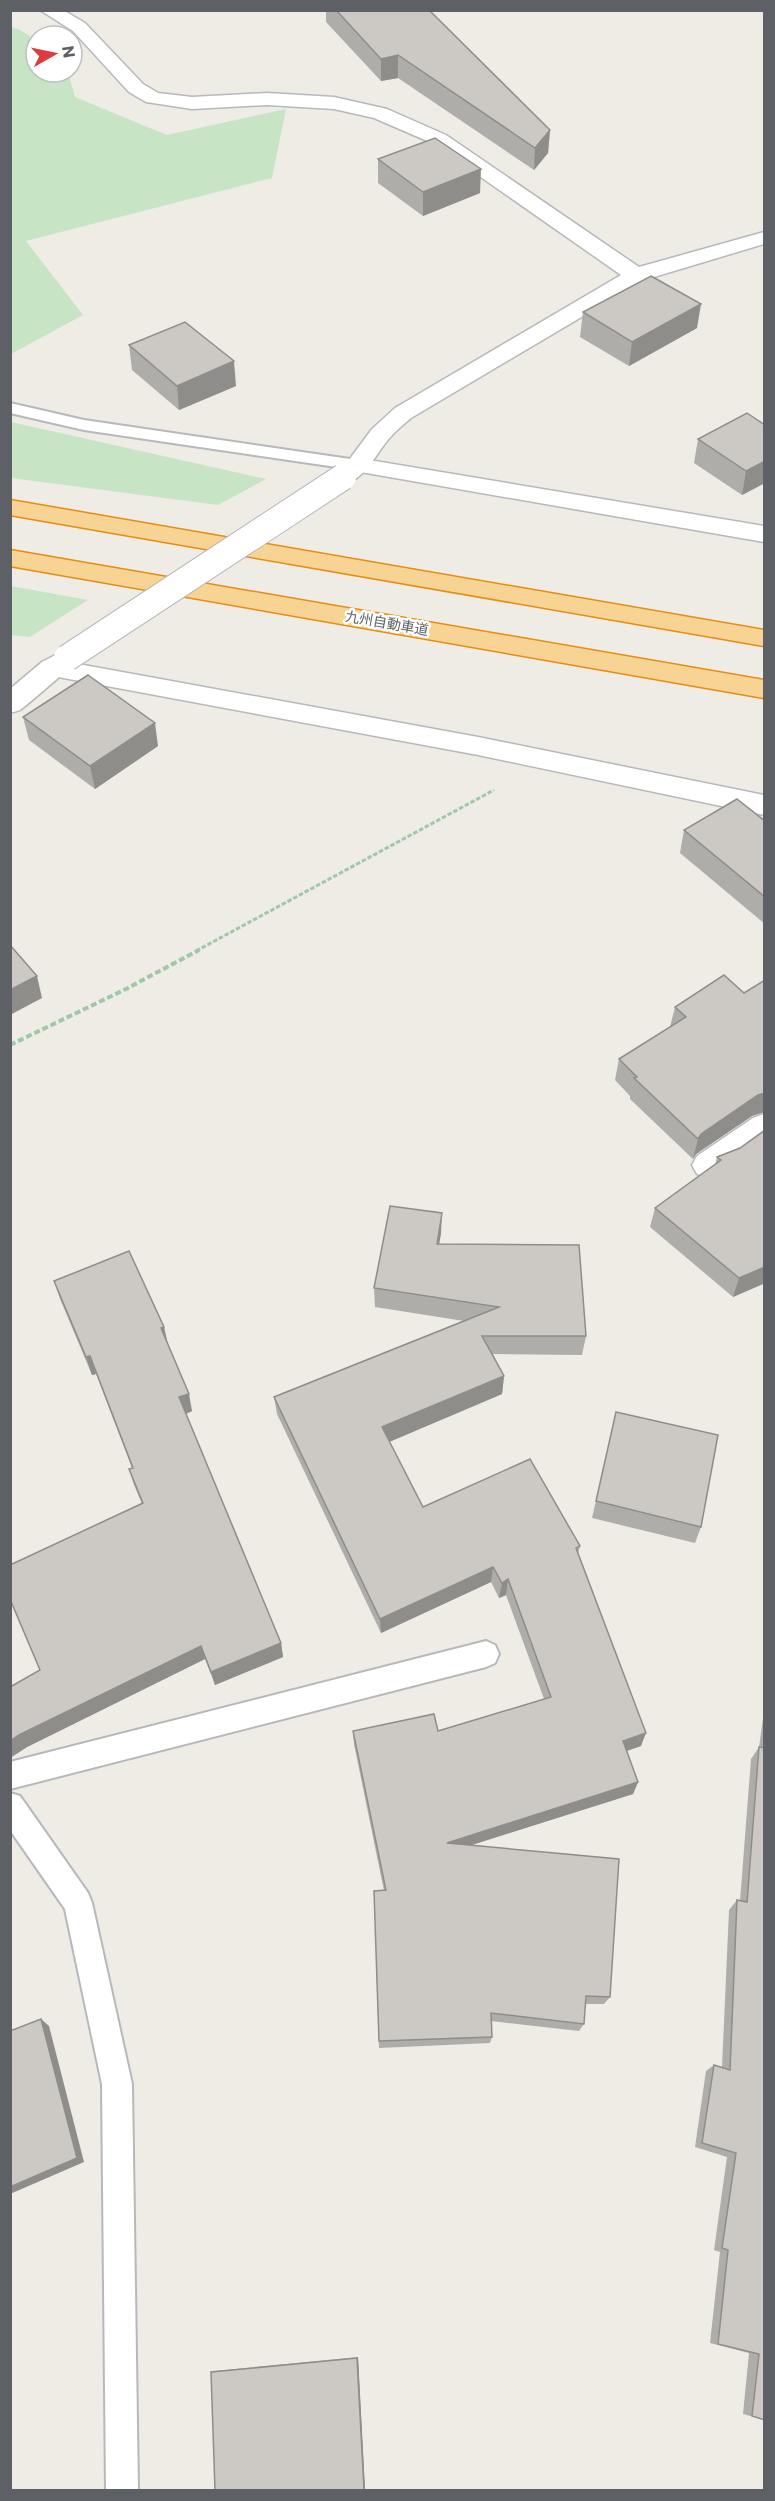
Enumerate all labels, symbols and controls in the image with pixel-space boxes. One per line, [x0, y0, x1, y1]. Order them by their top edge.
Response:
north arrow [24, 24, 84, 84]
text: N [59, 44, 80, 59]
street label: 九州自動車道 [344, 607, 430, 638]

